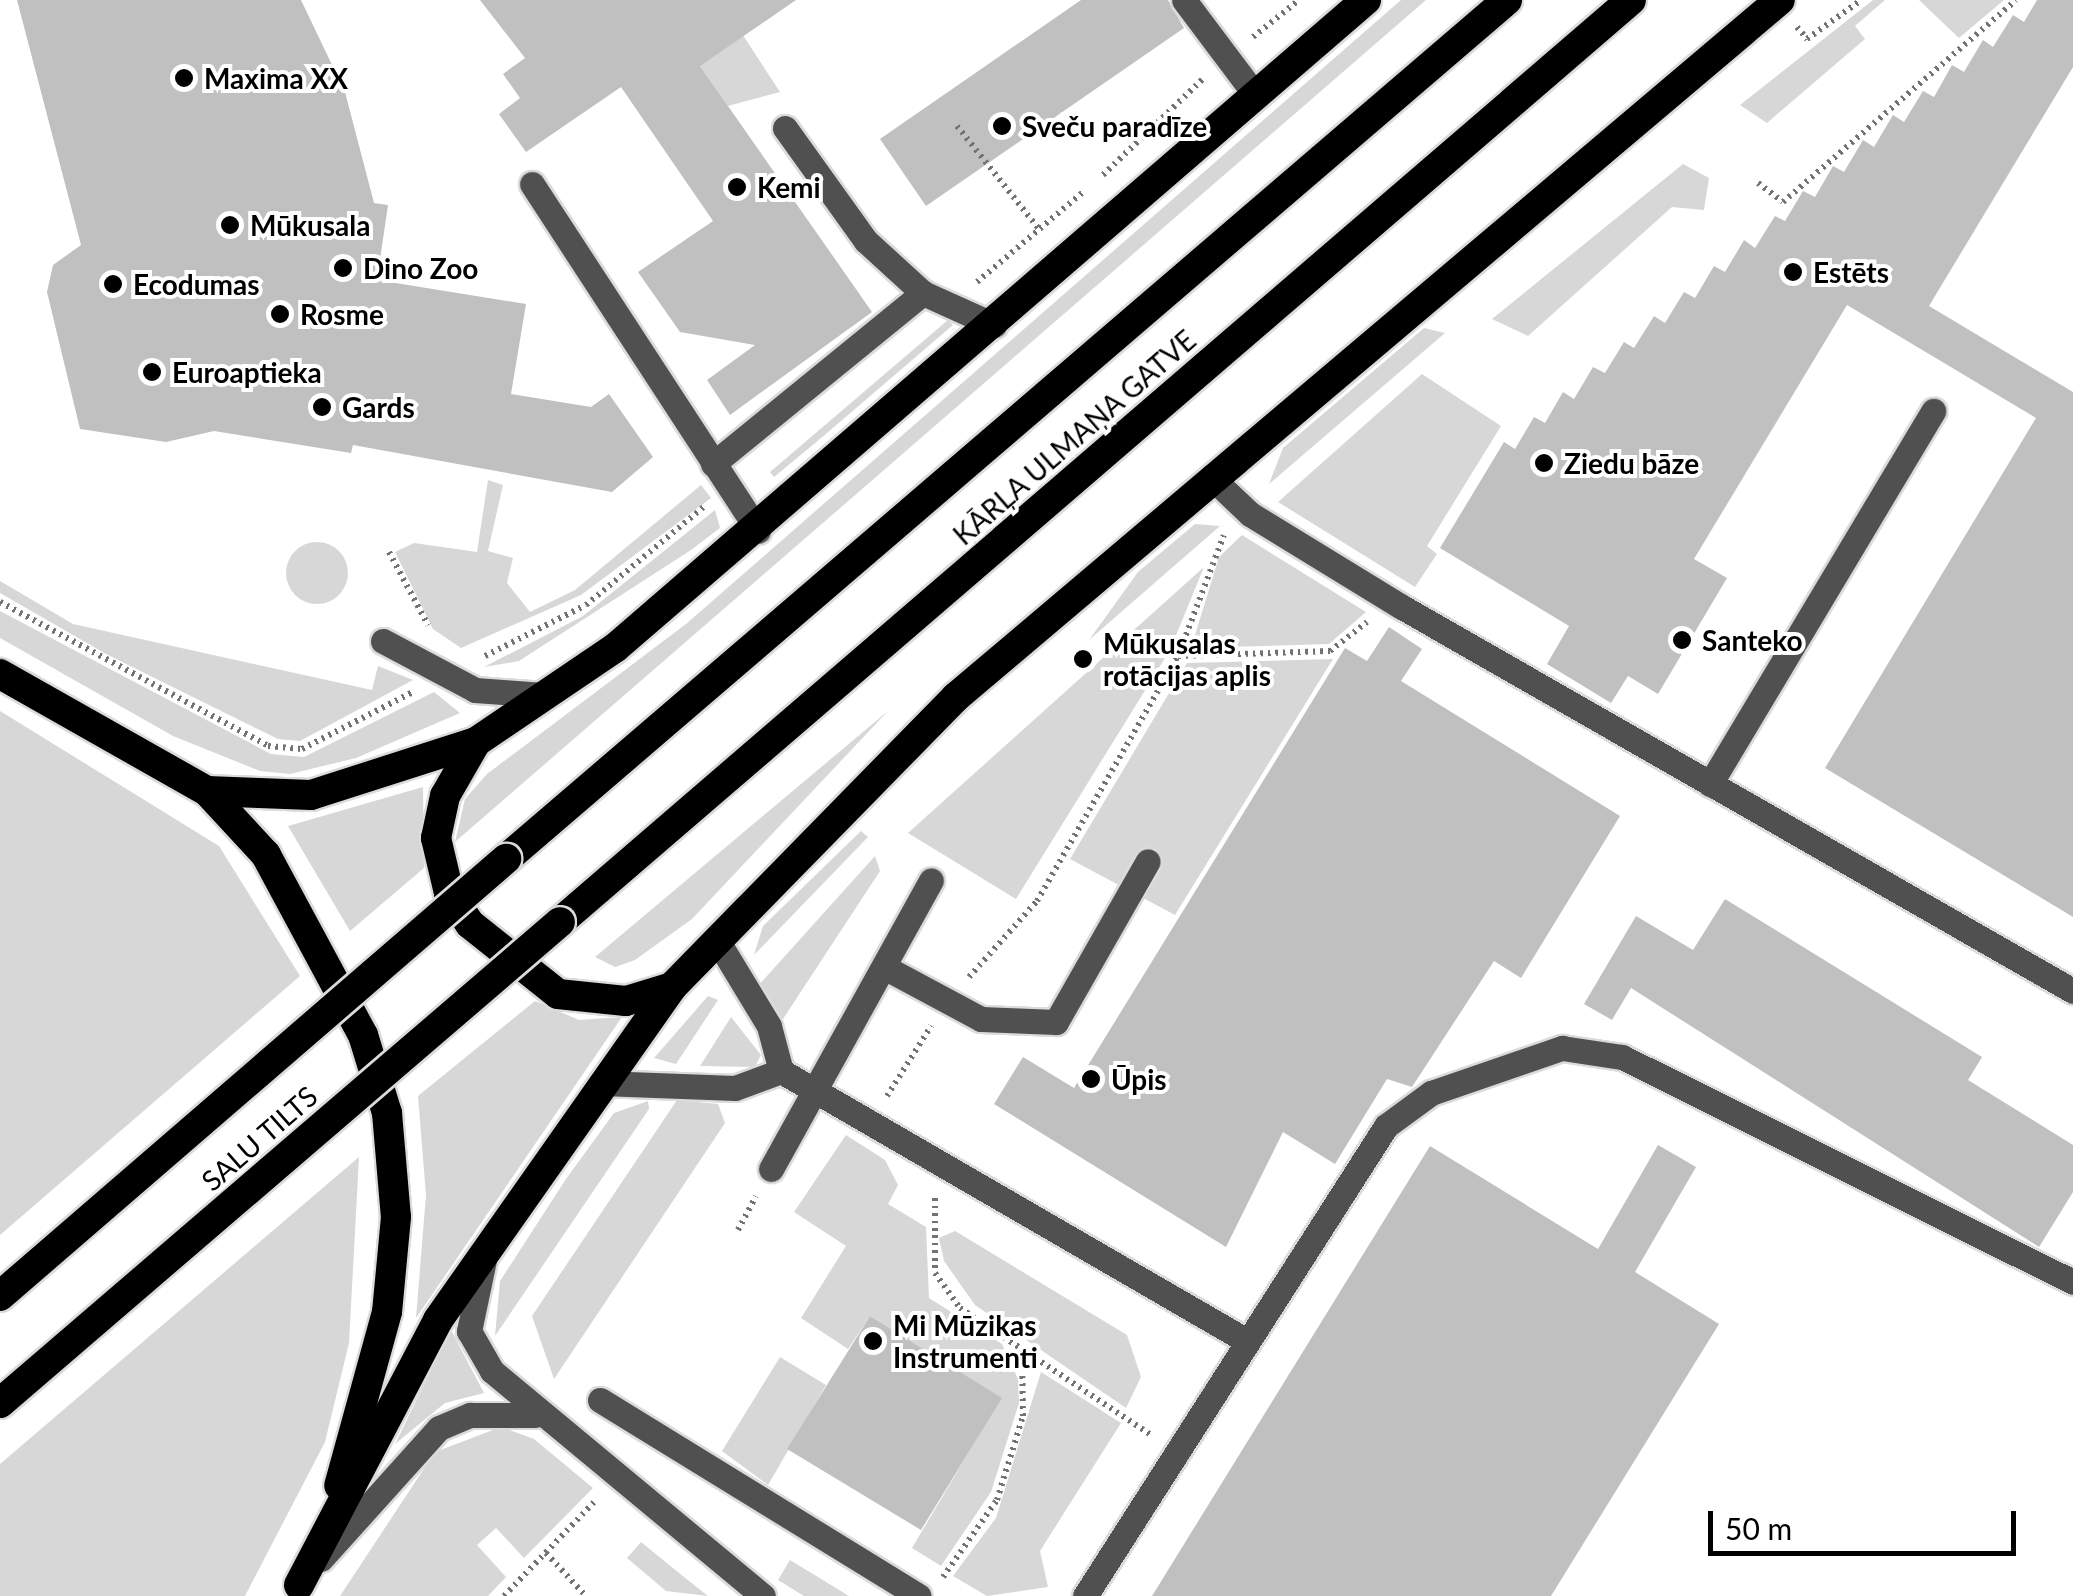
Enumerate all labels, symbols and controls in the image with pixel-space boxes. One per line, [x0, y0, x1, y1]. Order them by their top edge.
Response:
place label: Maxima XX [204, 61, 348, 95]
marker: Maxima XX [173, 67, 195, 89]
place label: Sveču paradīze [1022, 109, 1207, 143]
marker: Sveču paradīze [991, 115, 1013, 137]
place label: Kemi [757, 170, 821, 204]
marker: Kemi [726, 176, 748, 198]
place label: Mūkusala [250, 208, 370, 242]
marker: Mūkusala [219, 214, 241, 236]
place label: Dino Zoo [363, 251, 478, 285]
place label: Estēts [1813, 255, 1889, 289]
marker: Dino Zoo [332, 257, 354, 279]
marker: Estēts [1782, 261, 1804, 283]
place label: Ecodumas [133, 267, 259, 301]
marker: Ecodumas [102, 273, 124, 295]
place label: Rosme [300, 297, 384, 331]
marker: Rosme [269, 303, 291, 325]
street label: KĀRĻA ULMAŅA GATVE [945, 322, 1203, 552]
place label: Euroaptieka [172, 355, 322, 389]
marker: Euroaptieka [141, 361, 163, 383]
place label: Gards [342, 390, 415, 424]
marker: Gards [311, 396, 333, 418]
place label: Ziedu bāze [1564, 446, 1699, 480]
marker: Ziedu bāze [1533, 452, 1555, 474]
place label: Santeko [1702, 623, 1803, 657]
place label: Mūkusalas rotācijas aplis [1103, 626, 1271, 692]
marker: Santeko [1671, 629, 1693, 651]
marker: Mūkusalas rotācijas aplis [1072, 648, 1094, 670]
place label: Ūpis [1111, 1062, 1167, 1096]
marker: Ūpis [1080, 1068, 1102, 1090]
street label: SALU TILTS [194, 1078, 324, 1198]
place label: Mi Mūzikas Instrumenti [893, 1308, 1038, 1374]
marker: Mi Mūzikas Instrumenti [862, 1330, 884, 1352]
scale bar [1713, 1491, 2020, 1553]
text: 50 m [1725, 1510, 1792, 1546]

